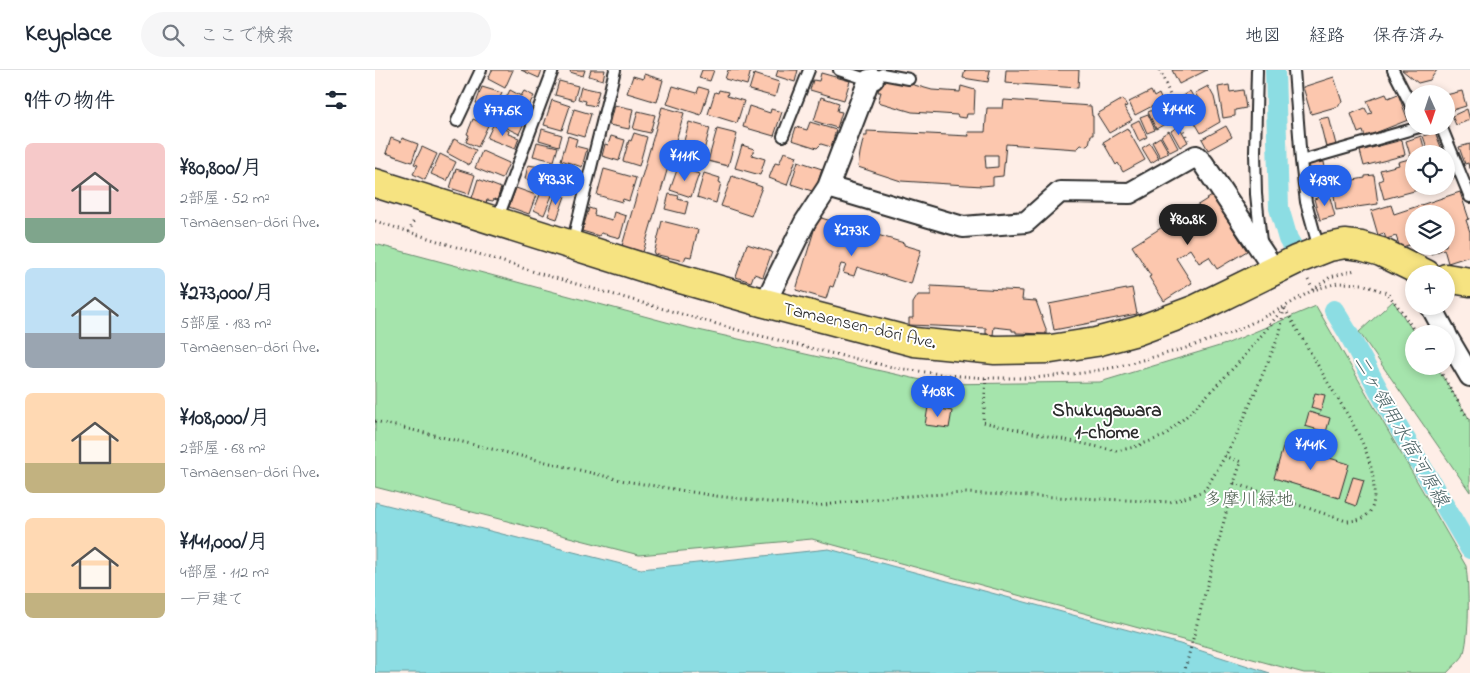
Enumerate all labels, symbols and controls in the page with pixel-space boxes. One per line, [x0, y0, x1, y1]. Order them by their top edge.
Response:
search box [141, 12, 491, 57]
text: Keyplace [25, 17, 111, 52]
icon: search [159, 21, 187, 49]
text: ここで検索 [199, 23, 295, 50]
text: 地図 [1245, 24, 1281, 50]
text: 経路 [1309, 24, 1345, 50]
text: 保存済み [1373, 24, 1445, 50]
north arrow [1405, 85, 1455, 135]
map controls [1405, 85, 1455, 375]
icon: filters [322, 86, 350, 114]
text: 9件の物件 [25, 87, 115, 117]
pin: ¥144K [1144, 93, 1214, 136]
pin: ¥77.6K [462, 94, 544, 137]
text: ¥144K [1163, 98, 1195, 122]
text: ¥77.6K [484, 99, 522, 123]
pin: ¥111K [650, 140, 720, 182]
text: ¥111K [670, 144, 700, 168]
button: locate [1405, 145, 1455, 195]
text: ¥80,800/月 [180, 154, 262, 184]
icon: home [65, 163, 125, 223]
pin: ¥93.3K [515, 164, 597, 206]
pin: ¥139K [1290, 164, 1360, 207]
text: ¥93.3K [538, 168, 574, 192]
text: ¥139K [1310, 169, 1340, 193]
text: 2部屋 · 52 m² [180, 187, 270, 211]
pin: ¥80.8K [1147, 204, 1229, 246]
button: layers [1405, 205, 1455, 255]
text: ¥80.8K [1170, 208, 1206, 232]
text: Tamaensen-dōri Ave. [180, 211, 319, 235]
pin: ¥273K [817, 214, 887, 257]
text: ¥273K [834, 219, 870, 243]
button: + [1405, 265, 1455, 315]
text: ¥273,000/月 [180, 279, 274, 309]
icon: home [65, 288, 125, 348]
street label: Tamaensen-dōri Ave. [780, 297, 939, 357]
text: 5部屋 · 183 m² [180, 312, 271, 336]
button: − [1405, 325, 1455, 375]
text: Tamaensen-dōri Ave. [180, 336, 319, 360]
water label: 二ヶ領用水宿河原線 [1345, 350, 1455, 513]
pin: ¥108K [903, 376, 973, 418]
text: ¥108K [922, 380, 954, 404]
district label: Shukugawara 1-chome [1053, 398, 1161, 447]
text: ¥108,000/月 [180, 404, 270, 434]
icon: home [65, 413, 125, 473]
pin: ¥141K [1276, 428, 1346, 471]
text: ¥141K [1296, 433, 1326, 457]
text: 2部屋 · 68 m² [180, 437, 266, 461]
text: Tamaensen-dōri Ave. [180, 461, 319, 485]
park label: 多摩川緑地 [1204, 488, 1294, 514]
text: ¥141,000/月 [180, 528, 269, 558]
icon: home [65, 538, 125, 598]
text: 4部屋 · 112 m² [180, 561, 269, 585]
text: 一戸建て [180, 588, 244, 612]

